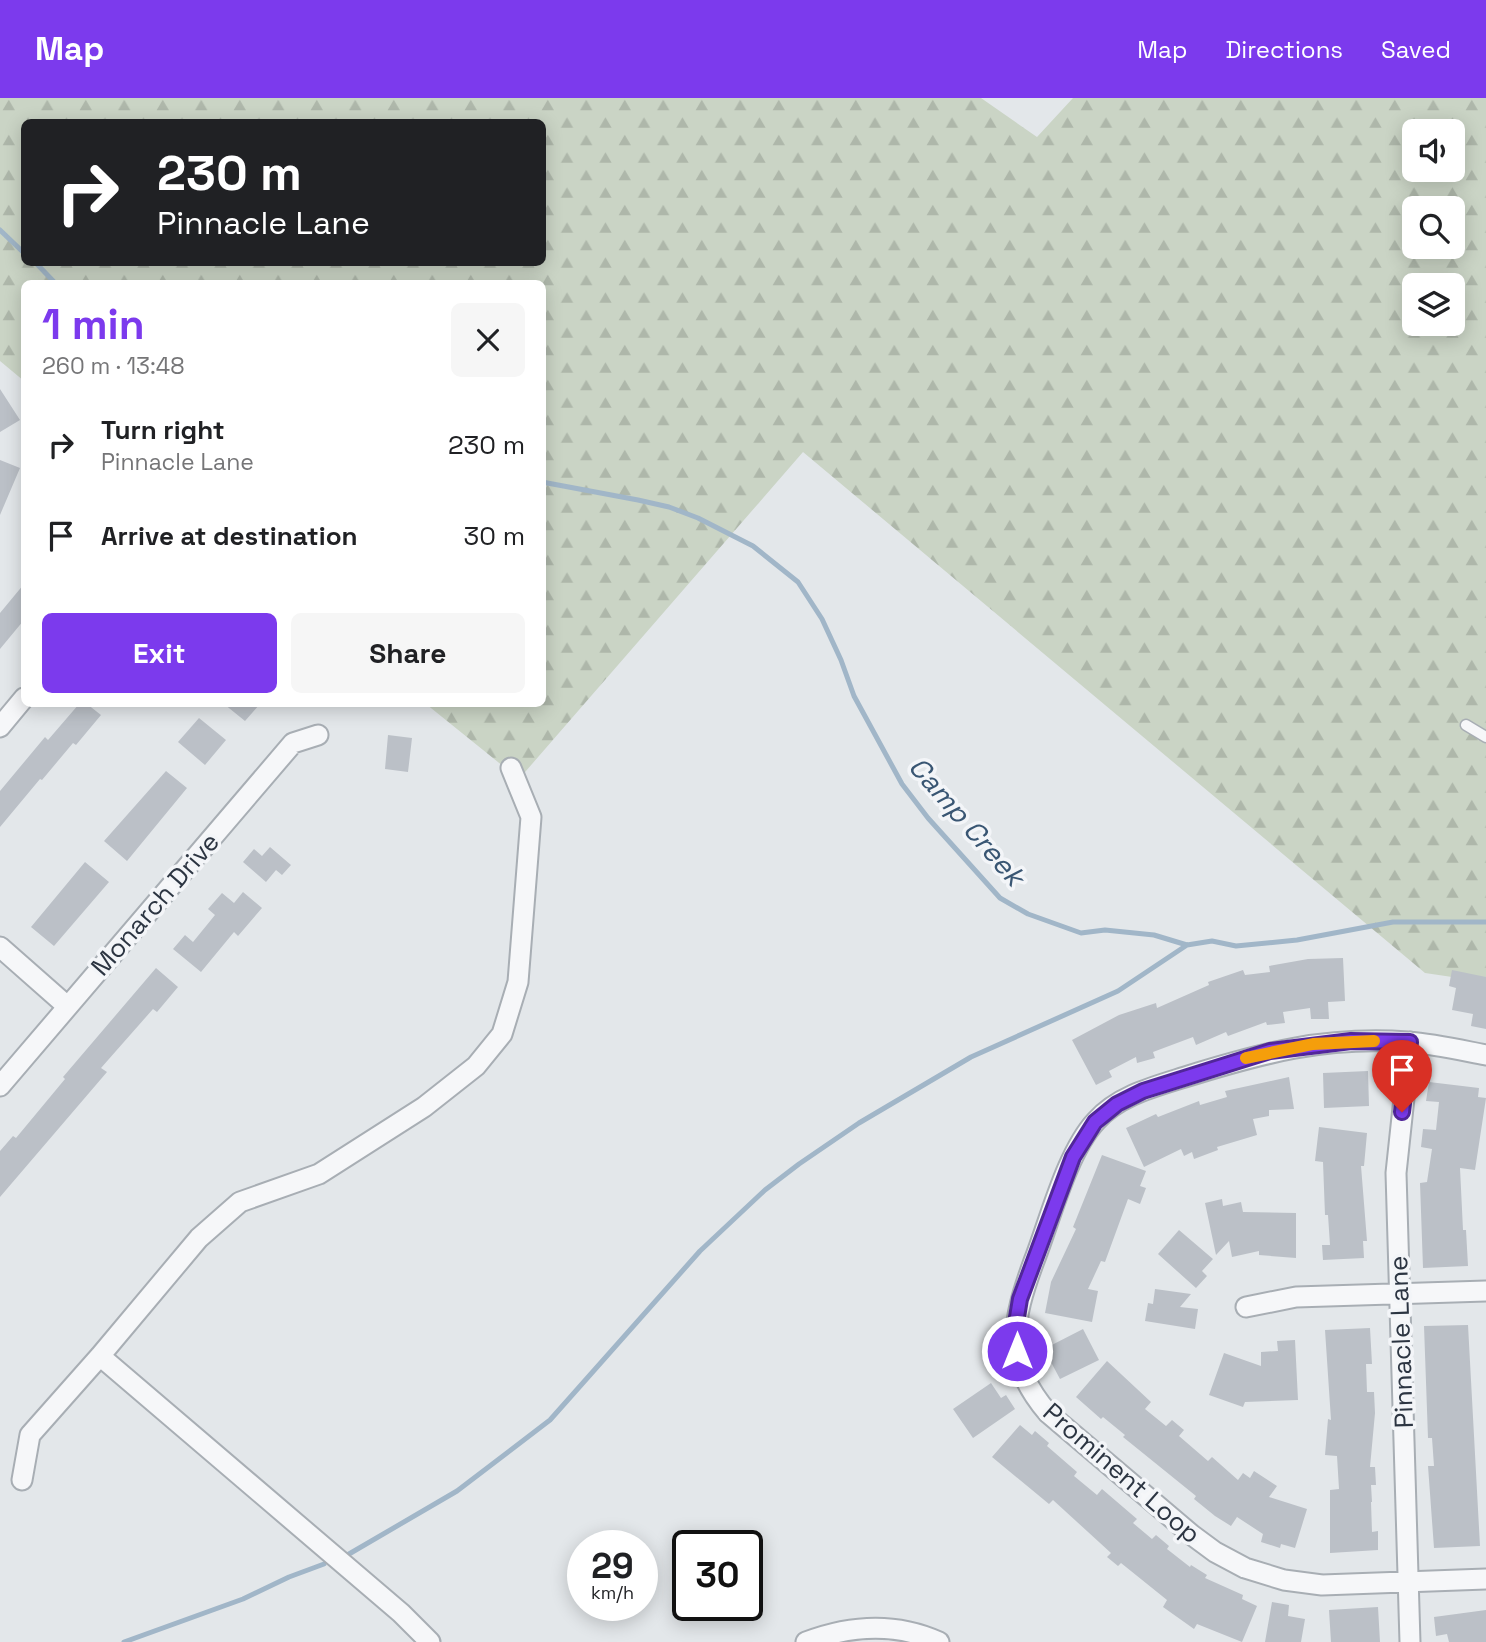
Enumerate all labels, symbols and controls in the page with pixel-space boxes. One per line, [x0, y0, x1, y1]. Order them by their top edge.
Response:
text: Map [35, 28, 104, 70]
text: Map [1137, 34, 1187, 65]
text: Directions [1225, 34, 1343, 65]
text: Saved [1381, 34, 1451, 65]
map controls [1402, 119, 1465, 336]
button: sound [1402, 119, 1465, 182]
text: 230 m [157, 142, 302, 204]
icon: right [42, 147, 133, 238]
button: search [1402, 196, 1465, 259]
text: Pinnacle Lane [157, 203, 370, 243]
button: layers [1402, 273, 1465, 336]
text: 1 min [42, 298, 145, 351]
button: close [451, 303, 525, 377]
text: 260 m · 13:48 [42, 351, 185, 381]
text: Turn right [101, 413, 225, 447]
icon: right [42, 426, 80, 464]
text: 230 m [448, 428, 525, 462]
text: Pinnacle Lane [101, 447, 254, 477]
icon: arrive [42, 517, 80, 555]
text: Arrive at destination [101, 519, 358, 553]
text: 30 m [464, 519, 525, 553]
button: Exit [42, 613, 277, 693]
button: Share [291, 613, 525, 693]
water label: Camp Creek [901, 749, 1035, 895]
street label: Monarch Drive [83, 825, 227, 983]
pin [1372, 1040, 1432, 1112]
icon: arrive [1383, 1051, 1421, 1089]
street label: Pinnacle Lane [1381, 1255, 1421, 1429]
position arrow [980, 1314, 1054, 1388]
street label: Prominent Loop [1036, 1395, 1208, 1551]
speed limit sign: 30 [672, 1530, 763, 1621]
text: 29 [591, 1544, 634, 1588]
text: km/h [591, 1581, 634, 1604]

